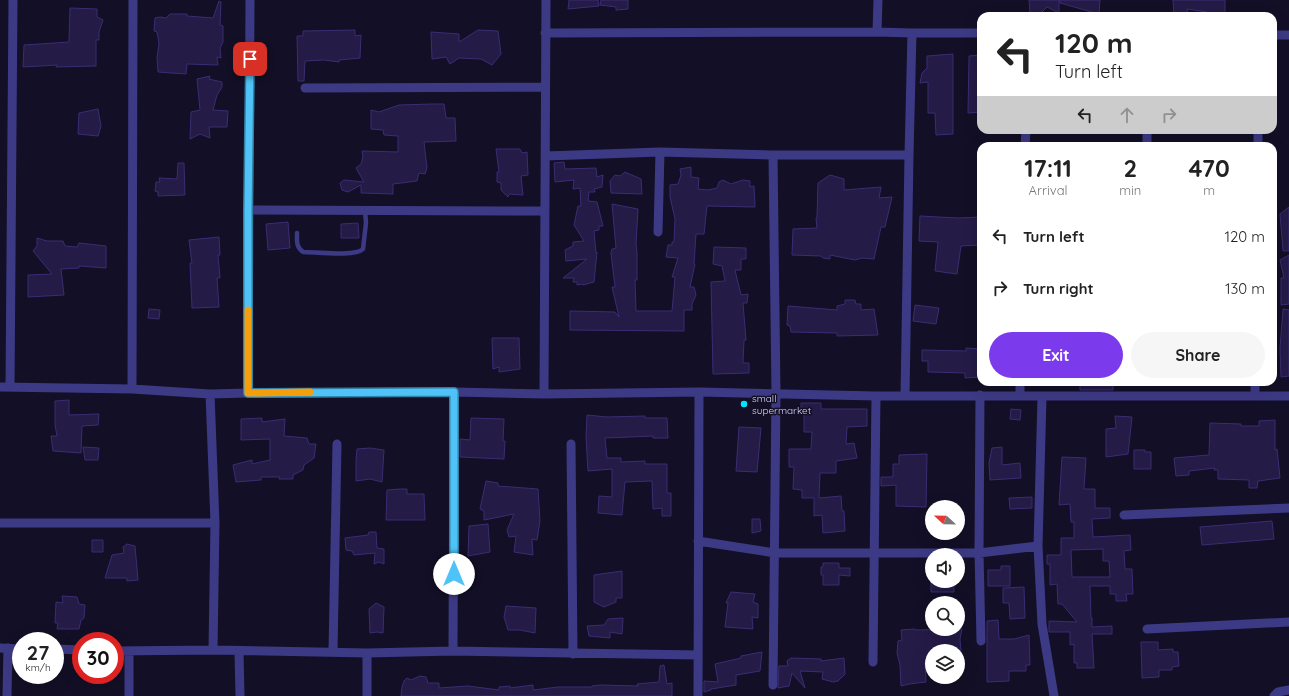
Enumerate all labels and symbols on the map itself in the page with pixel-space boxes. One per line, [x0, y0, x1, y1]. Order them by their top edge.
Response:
pin [233, 42, 267, 76]
place label: small supermarket [752, 392, 812, 417]
marker: small supermarket [739, 399, 749, 409]
north arrow [925, 500, 965, 540]
position arrow [433, 553, 475, 595]
speed limit sign: 30 [72, 632, 124, 684]

